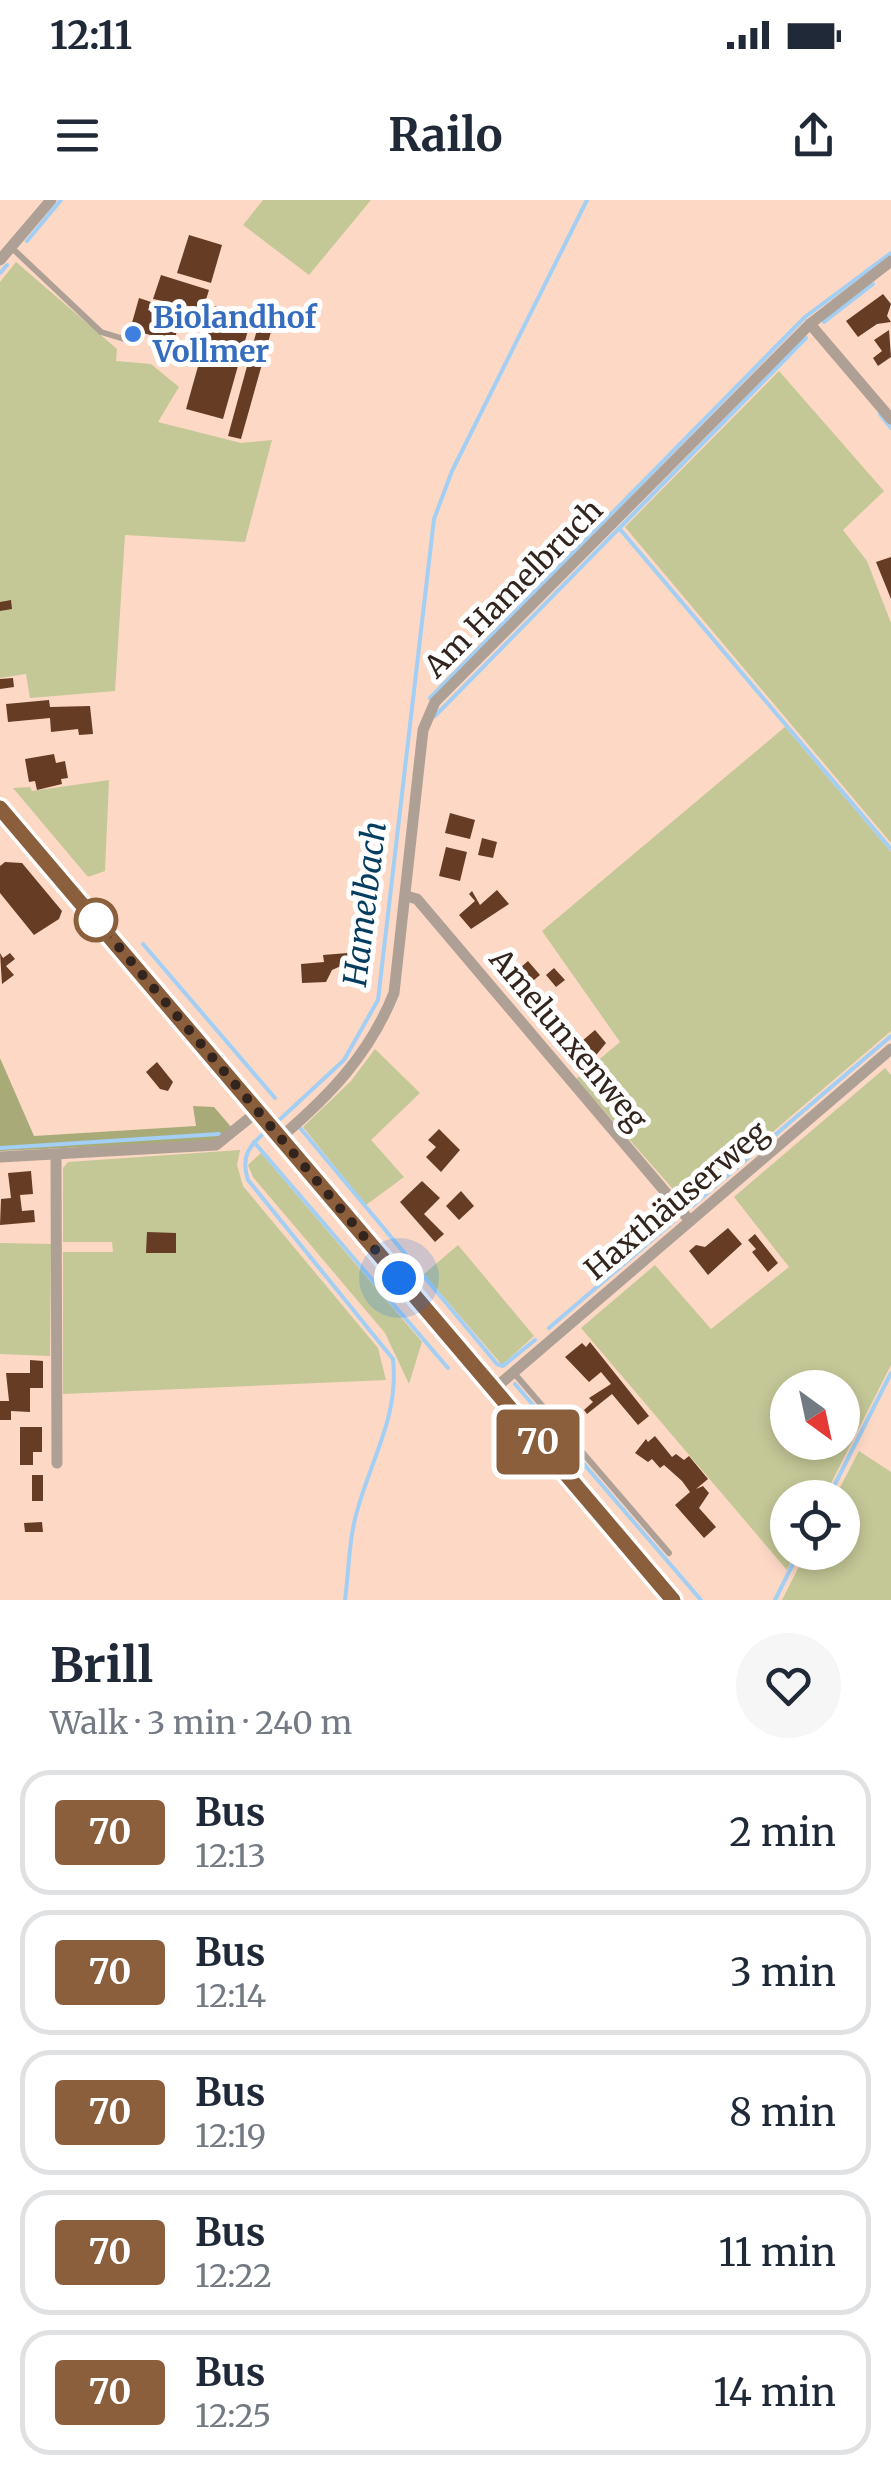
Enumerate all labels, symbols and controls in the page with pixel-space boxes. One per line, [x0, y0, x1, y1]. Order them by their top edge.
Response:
text: 12:11 [50, 12, 132, 59]
text: Railo [388, 107, 503, 163]
icon: menu [50, 108, 105, 163]
icon: share [786, 108, 841, 163]
place label: Biolandhof Vollmer [152, 298, 318, 370]
marker: Biolandhof Vollmer [122, 323, 144, 345]
street label: Am Hamelbruch [415, 491, 610, 686]
water label: Hamelbach [335, 819, 395, 990]
unlabelled marker [75, 899, 117, 941]
street label: Amelunxenweg [481, 940, 656, 1138]
street label: Haxthäuserweg [577, 1112, 775, 1288]
your location [374, 1253, 424, 1303]
north arrow [770, 1370, 860, 1460]
map controls [770, 1370, 860, 1570]
line badge: 70 [493, 1410, 583, 1474]
text: 70 [516, 1420, 560, 1464]
button: locate [770, 1480, 860, 1570]
button: heart [736, 1633, 841, 1738]
text: Brill [50, 1635, 153, 1695]
text: Walk · 3 min · 240 m [50, 1703, 352, 1743]
text: Bus [195, 1789, 265, 1836]
text: 2 min [729, 1809, 836, 1856]
text: 70 [88, 1810, 132, 1854]
text: 12:13 [195, 1836, 266, 1876]
text: Bus [195, 1929, 265, 1976]
text: 3 min [730, 1949, 836, 1996]
text: 70 [88, 1950, 132, 1994]
text: 12:14 [195, 1976, 266, 2016]
text: Bus [195, 2069, 265, 2116]
text: 8 min [729, 2089, 836, 2136]
text: 70 [88, 2090, 132, 2134]
text: 12:19 [195, 2116, 266, 2156]
text: Bus [195, 2209, 265, 2256]
text: 11 min [719, 2229, 836, 2276]
text: 70 [88, 2230, 132, 2274]
text: 12:22 [195, 2256, 272, 2296]
text: Bus [195, 2349, 265, 2396]
text: 14 min [713, 2369, 836, 2416]
text: 70 [88, 2370, 132, 2414]
text: 12:25 [195, 2396, 271, 2436]

